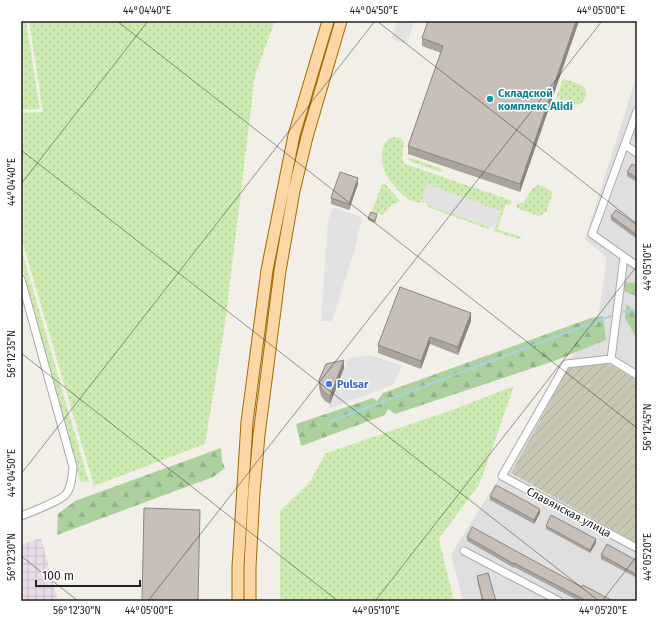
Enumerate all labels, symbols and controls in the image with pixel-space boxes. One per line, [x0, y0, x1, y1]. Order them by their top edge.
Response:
text: 44°04'40"E [123, 5, 171, 17]
text: 44°04'50"E [350, 5, 398, 17]
text: 44°05'00"E [577, 5, 625, 17]
place label: Складской комплекс Alidi [498, 87, 573, 113]
marker: Складской комплекс Alidi [485, 94, 495, 104]
text: 44°04'40"E [6, 158, 18, 206]
text: 44°05'10"E [642, 243, 654, 291]
text: 56°12'35"N [6, 330, 18, 378]
place label: Pulsar [337, 378, 369, 391]
marker: Pulsar [324, 379, 334, 389]
text: 56°12'45"N [642, 403, 654, 451]
text: 44°04'50"E [6, 449, 18, 497]
street label: Славянская улица [524, 485, 613, 540]
text: 56°12'30"N [6, 533, 18, 581]
text: 44°05'20"E [642, 533, 654, 581]
scale bar [36, 562, 140, 588]
text: 100 m [42, 569, 74, 583]
text: 56°12'30"N [53, 605, 101, 617]
text: 44°05'00"E [125, 605, 173, 617]
text: 44°05'10"E [352, 605, 400, 617]
text: 44°05'20"E [579, 605, 627, 617]

